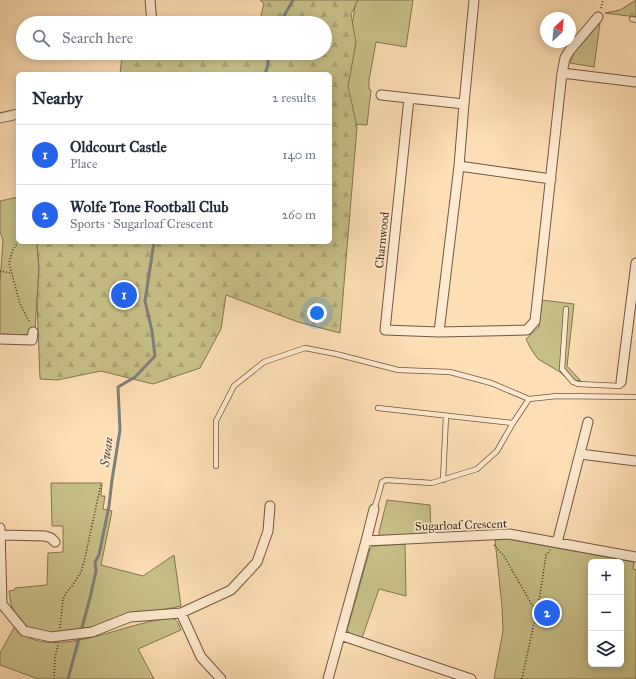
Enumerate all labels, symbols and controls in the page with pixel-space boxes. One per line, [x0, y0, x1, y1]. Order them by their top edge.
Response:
north arrow [540, 12, 576, 48]
search box [16, 16, 332, 60]
icon: search [30, 27, 52, 49]
text: Search here [62, 29, 133, 47]
text: Nearby [32, 88, 83, 109]
text: 2 results [272, 90, 316, 106]
text: Oldcourt Castle [70, 138, 167, 156]
text: 1 [42, 147, 48, 163]
text: 140 m [282, 147, 316, 163]
text: Place [70, 156, 97, 172]
text: Wolfe Tone Football Club [70, 198, 229, 216]
text: 2 [42, 207, 48, 223]
text: 260 m [282, 207, 316, 223]
street label: Charnwood [372, 211, 392, 269]
text: Sports · Sugarloaf Crescent [70, 216, 213, 232]
pin: 1 [111, 280, 137, 310]
your location [307, 303, 327, 323]
water label: Swan [97, 436, 117, 469]
street label: Sugarloaf Crescent [415, 516, 508, 535]
map controls [588, 559, 624, 667]
button: + [588, 559, 624, 595]
button: − [588, 595, 624, 631]
pin: 2 [534, 598, 560, 628]
button: layers [588, 631, 624, 667]

